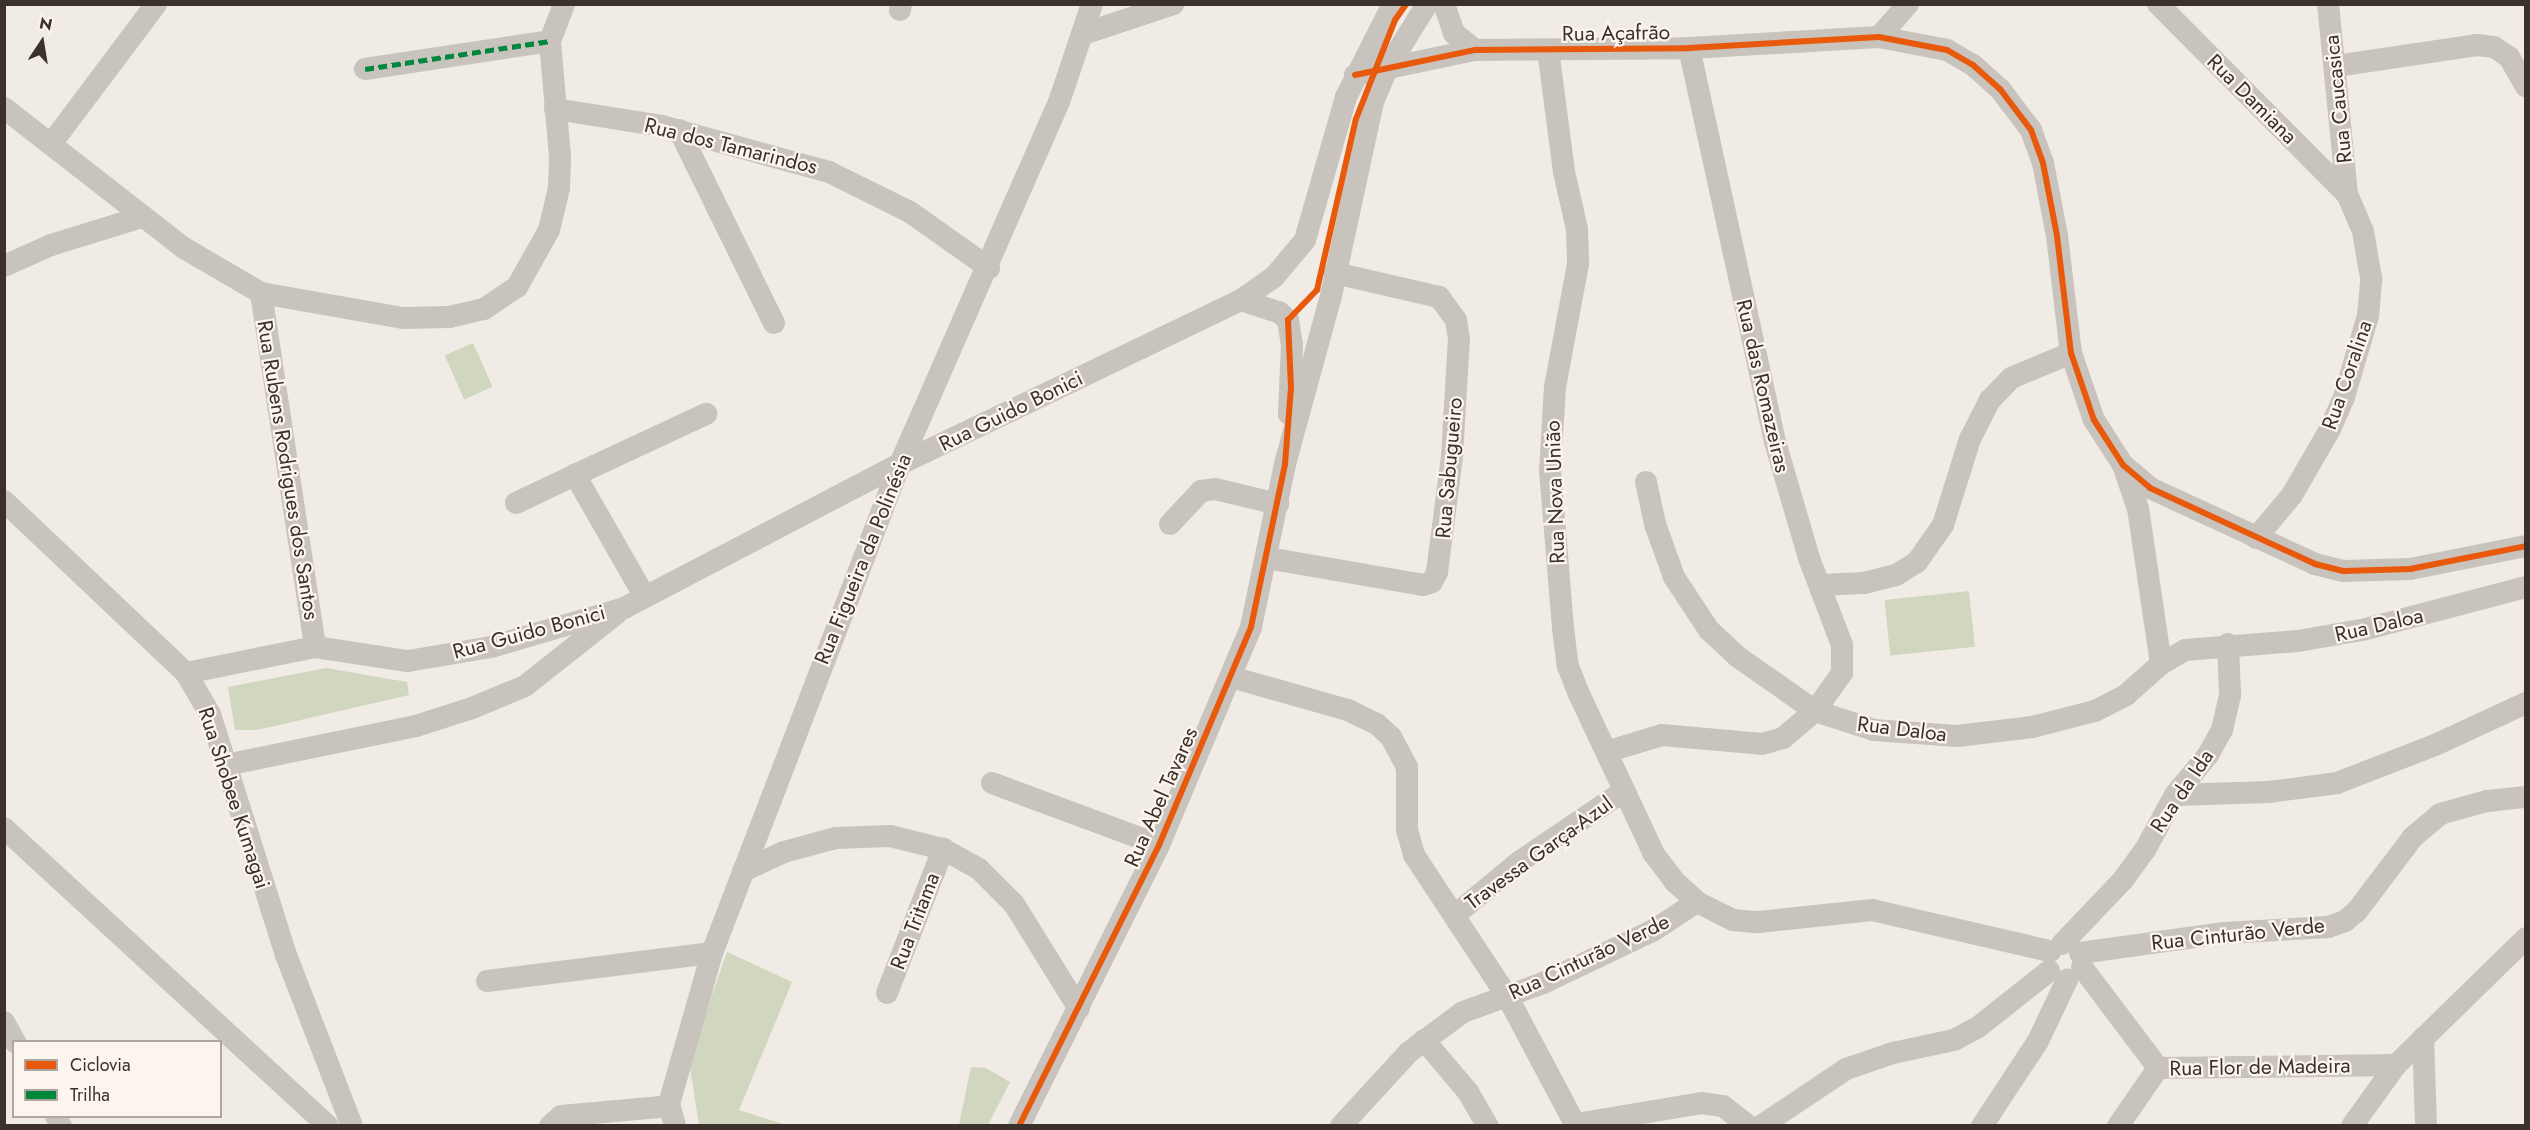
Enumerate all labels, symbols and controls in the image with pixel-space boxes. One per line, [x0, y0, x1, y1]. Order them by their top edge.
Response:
text: N [37, 11, 54, 36]
north arrow [12, 12, 72, 72]
street label: Rua Açafrão [1562, 19, 1670, 47]
street label: Rua Caucasica [2319, 34, 2357, 164]
street label: Rua Damiana [2202, 49, 2302, 149]
street label: Rua dos Tamarindos [642, 112, 820, 180]
street label: Rua das Romazeiras [1731, 297, 1795, 475]
street label: Rua Coralina [2317, 317, 2377, 433]
street label: Rua Rubens Rodrigues dos Santos [252, 319, 324, 621]
street label: Rua Guido Bonici [935, 365, 1087, 457]
street label: Rua Sabugueiro [1430, 396, 1468, 540]
street label: Rua Nova União [1540, 420, 1570, 564]
street label: Rua Figueira da Polinésia [809, 450, 917, 668]
street label: Rua Guido Bonici [450, 600, 608, 664]
street label: Rua Daloa [2332, 603, 2426, 647]
street label: Rua Shobee Kumagai [193, 704, 275, 892]
street label: Rua Daloa [1856, 711, 1948, 747]
street label: Rua Abel Tavares [1119, 723, 1203, 871]
street label: Rua da Ida [2145, 745, 2219, 837]
street label: Travessa Garça-Azul [1460, 791, 1618, 915]
street label: Rua Tritama [885, 869, 945, 973]
street label: Rua Cinturão Verde [1505, 909, 1673, 1005]
street label: Rua Cinturão Verde [2150, 912, 2326, 956]
legend [12, 1040, 222, 1118]
text: Ciclovia [70, 1052, 131, 1078]
street label: Rua Flor de Madeira [2169, 1053, 2351, 1081]
text: Trilha [70, 1082, 110, 1108]

